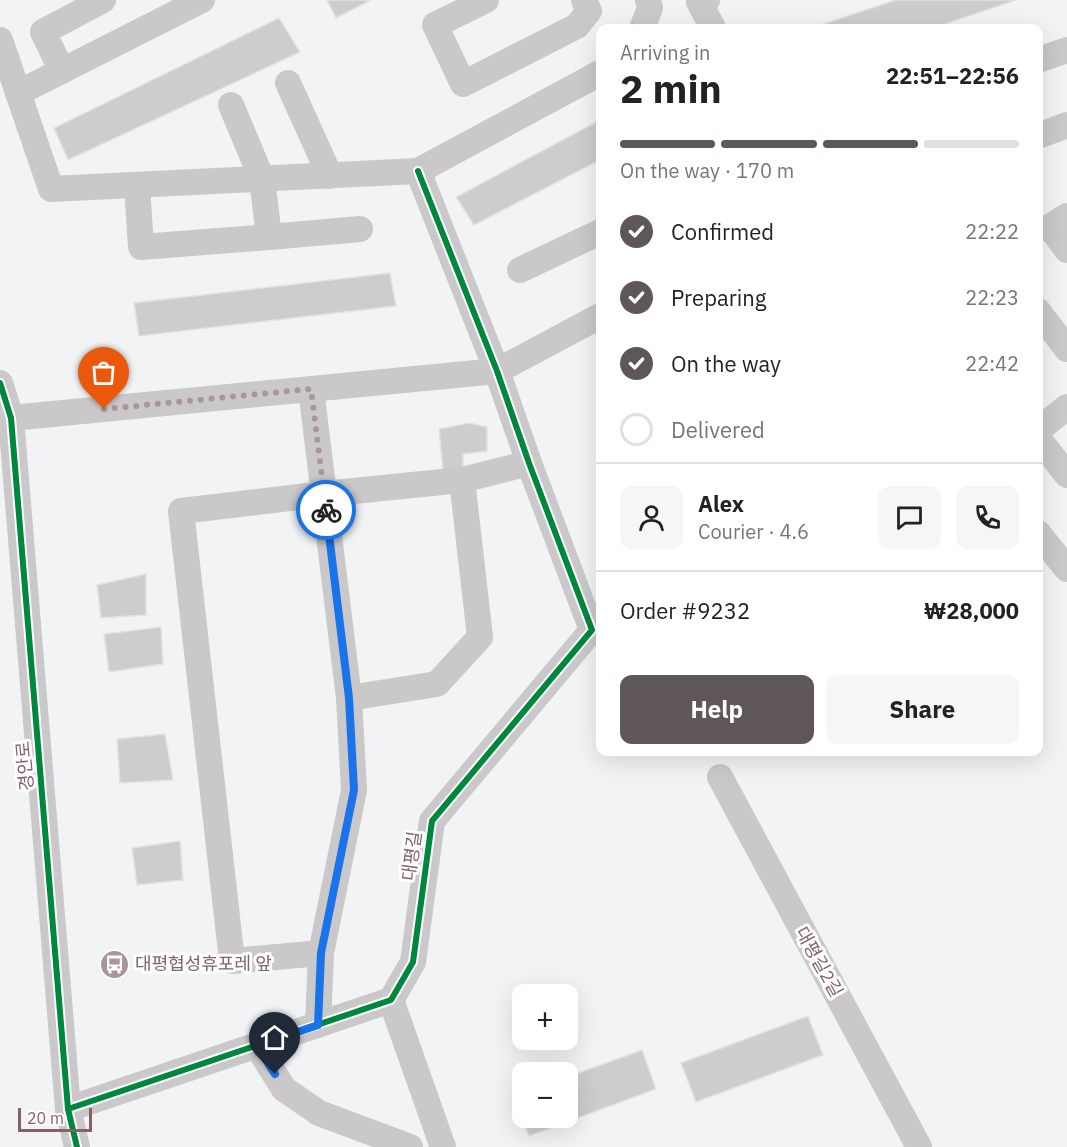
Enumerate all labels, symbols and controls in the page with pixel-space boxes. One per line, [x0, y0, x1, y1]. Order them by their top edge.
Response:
text: Arriving in [620, 39, 710, 66]
text: 22:51–22:56 [886, 61, 1019, 90]
text: 2 min [620, 63, 722, 114]
text: On the way · 170 m [620, 157, 794, 184]
icon: check [620, 215, 653, 248]
text: Confirmed [671, 217, 774, 246]
text: 22:22 [965, 218, 1019, 245]
icon: check [620, 281, 653, 314]
text: Preparing [671, 283, 766, 312]
text: 22:23 [965, 284, 1019, 311]
pin [78, 347, 129, 409]
icon: check [620, 347, 653, 380]
text: On the way [671, 349, 781, 378]
text: 22:42 [965, 350, 1019, 377]
icon: bag [87, 356, 120, 389]
text: Delivered [671, 415, 765, 444]
courier [296, 480, 356, 540]
button: person [620, 486, 683, 549]
button: chat [878, 486, 941, 549]
button: phone [956, 486, 1019, 549]
text: Alex [698, 489, 744, 518]
icon: bike [310, 494, 343, 527]
text: Courier · 4.6 [698, 518, 809, 545]
text: Order #9232 [620, 596, 750, 625]
text: ₩28,000 [924, 596, 1019, 625]
button: Help [620, 675, 814, 744]
button: Share [826, 675, 1019, 744]
street label: 경안로 [11, 740, 38, 792]
street label: 대평길 [397, 830, 426, 882]
street label: 대평길2길 [791, 922, 848, 1001]
bus stop icon: 대평협성휴포레 앞 [98, 948, 130, 980]
place label: 대평협성휴포레 앞 [135, 952, 272, 975]
map controls [512, 984, 578, 1128]
button: + [512, 984, 578, 1050]
pin [249, 1012, 300, 1074]
icon: home [258, 1021, 291, 1054]
button: − [512, 1062, 578, 1128]
scale bar [18, 1105, 92, 1132]
text: 20 m [27, 1108, 64, 1128]

